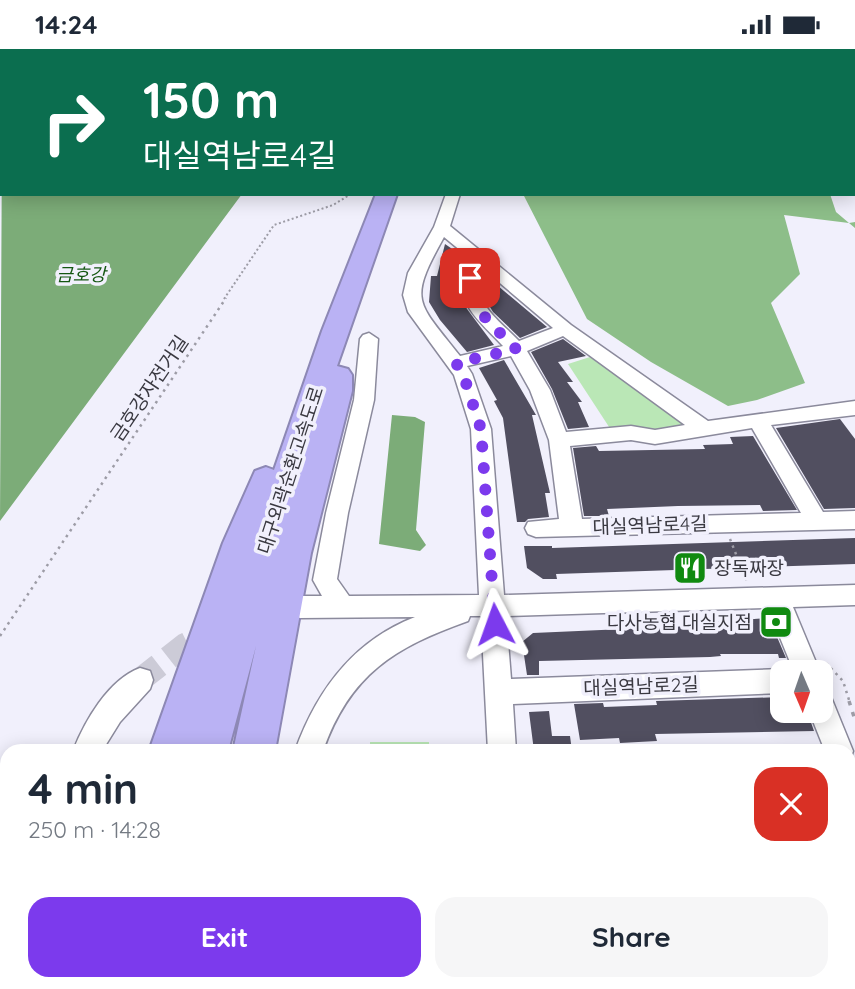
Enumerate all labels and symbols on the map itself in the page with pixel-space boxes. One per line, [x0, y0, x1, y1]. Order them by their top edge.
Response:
pin [440, 248, 500, 308]
water label: 금호강 [56, 263, 108, 286]
street label: 금호강자전거길 [105, 331, 193, 445]
street label: 대구외곽순환고속도로 [252, 383, 328, 557]
street label: 대실역남로4길 [592, 511, 708, 539]
restaurant icon: 장독짜장 [671, 549, 709, 587]
place label: 장독짜장 [714, 556, 784, 580]
position arrow [458, 587, 532, 661]
bank icon: 다사농협 대실지점 [757, 603, 795, 641]
place label: 다사농협 대실지점 [607, 610, 752, 634]
north arrow [770, 660, 833, 723]
street label: 대실역남로2길 [583, 672, 699, 700]

